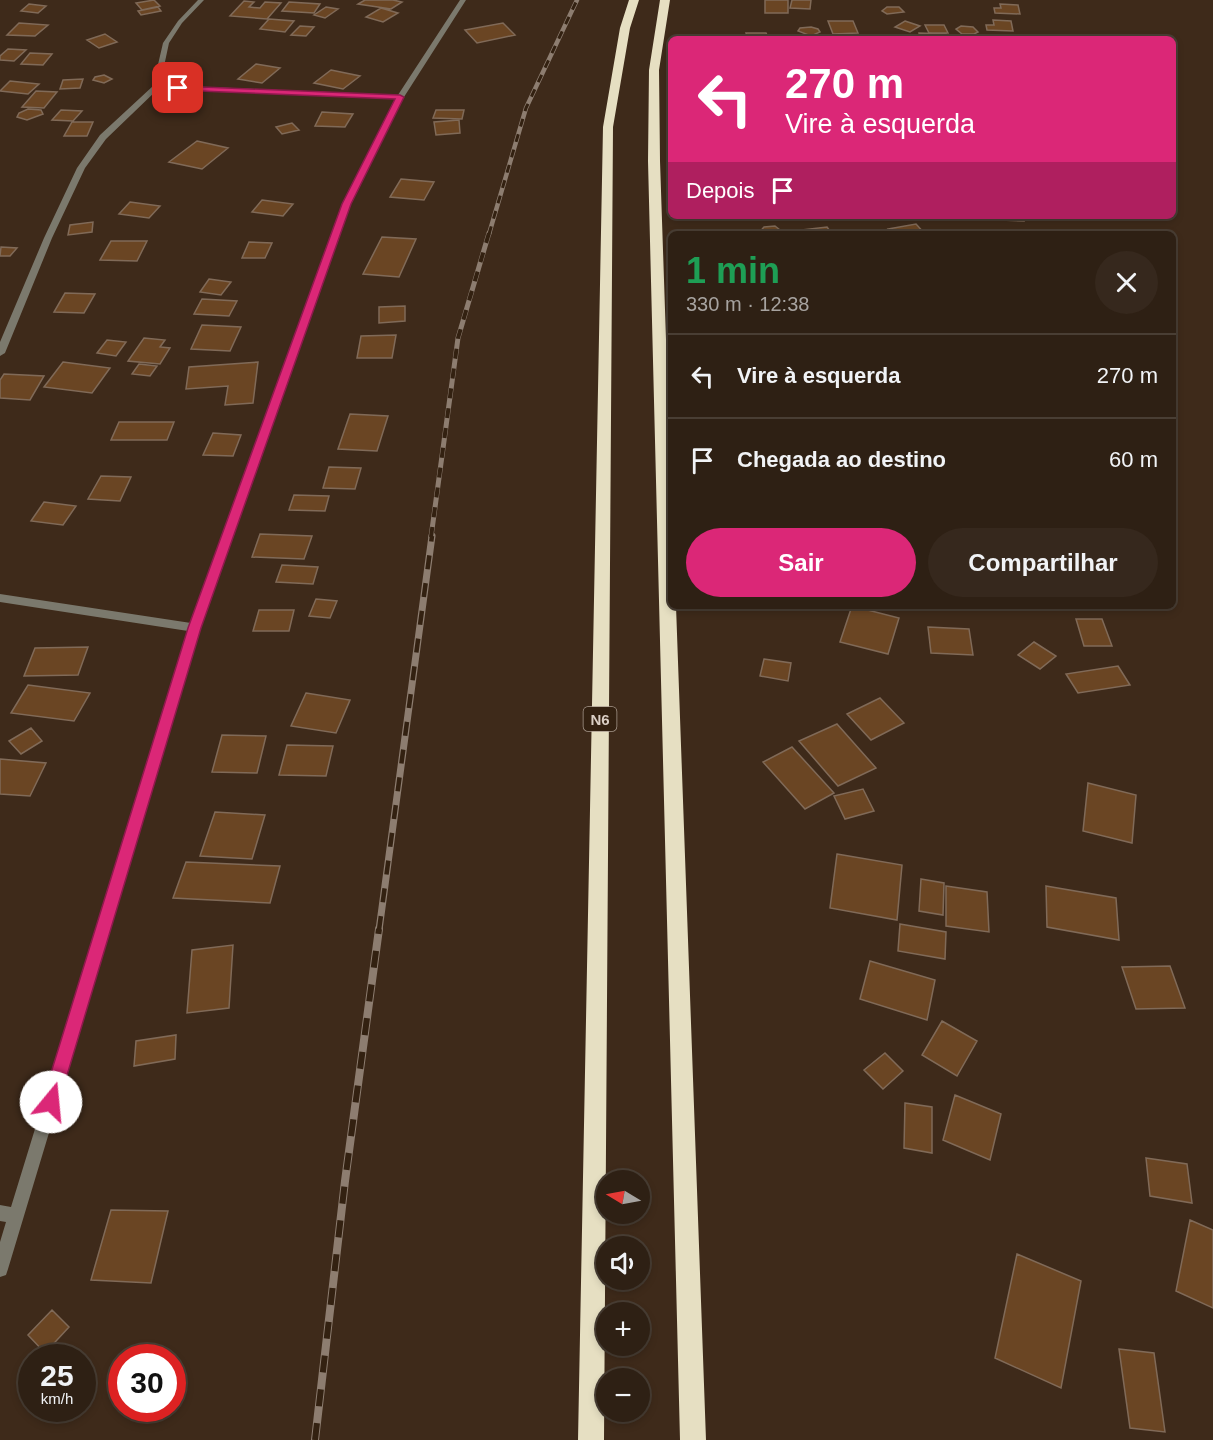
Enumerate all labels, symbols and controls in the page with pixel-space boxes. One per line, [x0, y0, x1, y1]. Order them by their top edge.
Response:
icon: left [686, 60, 764, 138]
text: 270 m [785, 60, 904, 107]
pin [152, 62, 203, 113]
icon: arrive [161, 71, 194, 104]
text: Vire à esquerda [785, 109, 975, 139]
icon: arrive [766, 174, 799, 207]
text: Depois [686, 178, 754, 203]
text: 1 min [686, 250, 780, 291]
button: close [1095, 251, 1158, 314]
text: 330 m · 12:38 [686, 293, 809, 315]
icon: left [686, 360, 719, 393]
text: Vire à esquerda [737, 363, 900, 388]
text: 270 m [1097, 363, 1158, 388]
icon: arrive [686, 444, 719, 477]
text: Chegada ao destino [737, 447, 946, 472]
text: 60 m [1109, 447, 1158, 472]
button: Sair [686, 528, 916, 597]
button: Compartilhar [928, 528, 1158, 597]
road number: N6 [584, 707, 616, 731]
position arrow [19, 1070, 83, 1134]
north arrow [596, 1170, 650, 1224]
map controls [596, 1170, 650, 1422]
button: sound [596, 1236, 650, 1290]
button: + [596, 1302, 650, 1356]
speed limit sign: 30 [108, 1344, 186, 1422]
text: 25 [40, 1359, 74, 1392]
button: − [596, 1368, 650, 1422]
text: km/h [41, 1390, 73, 1407]

